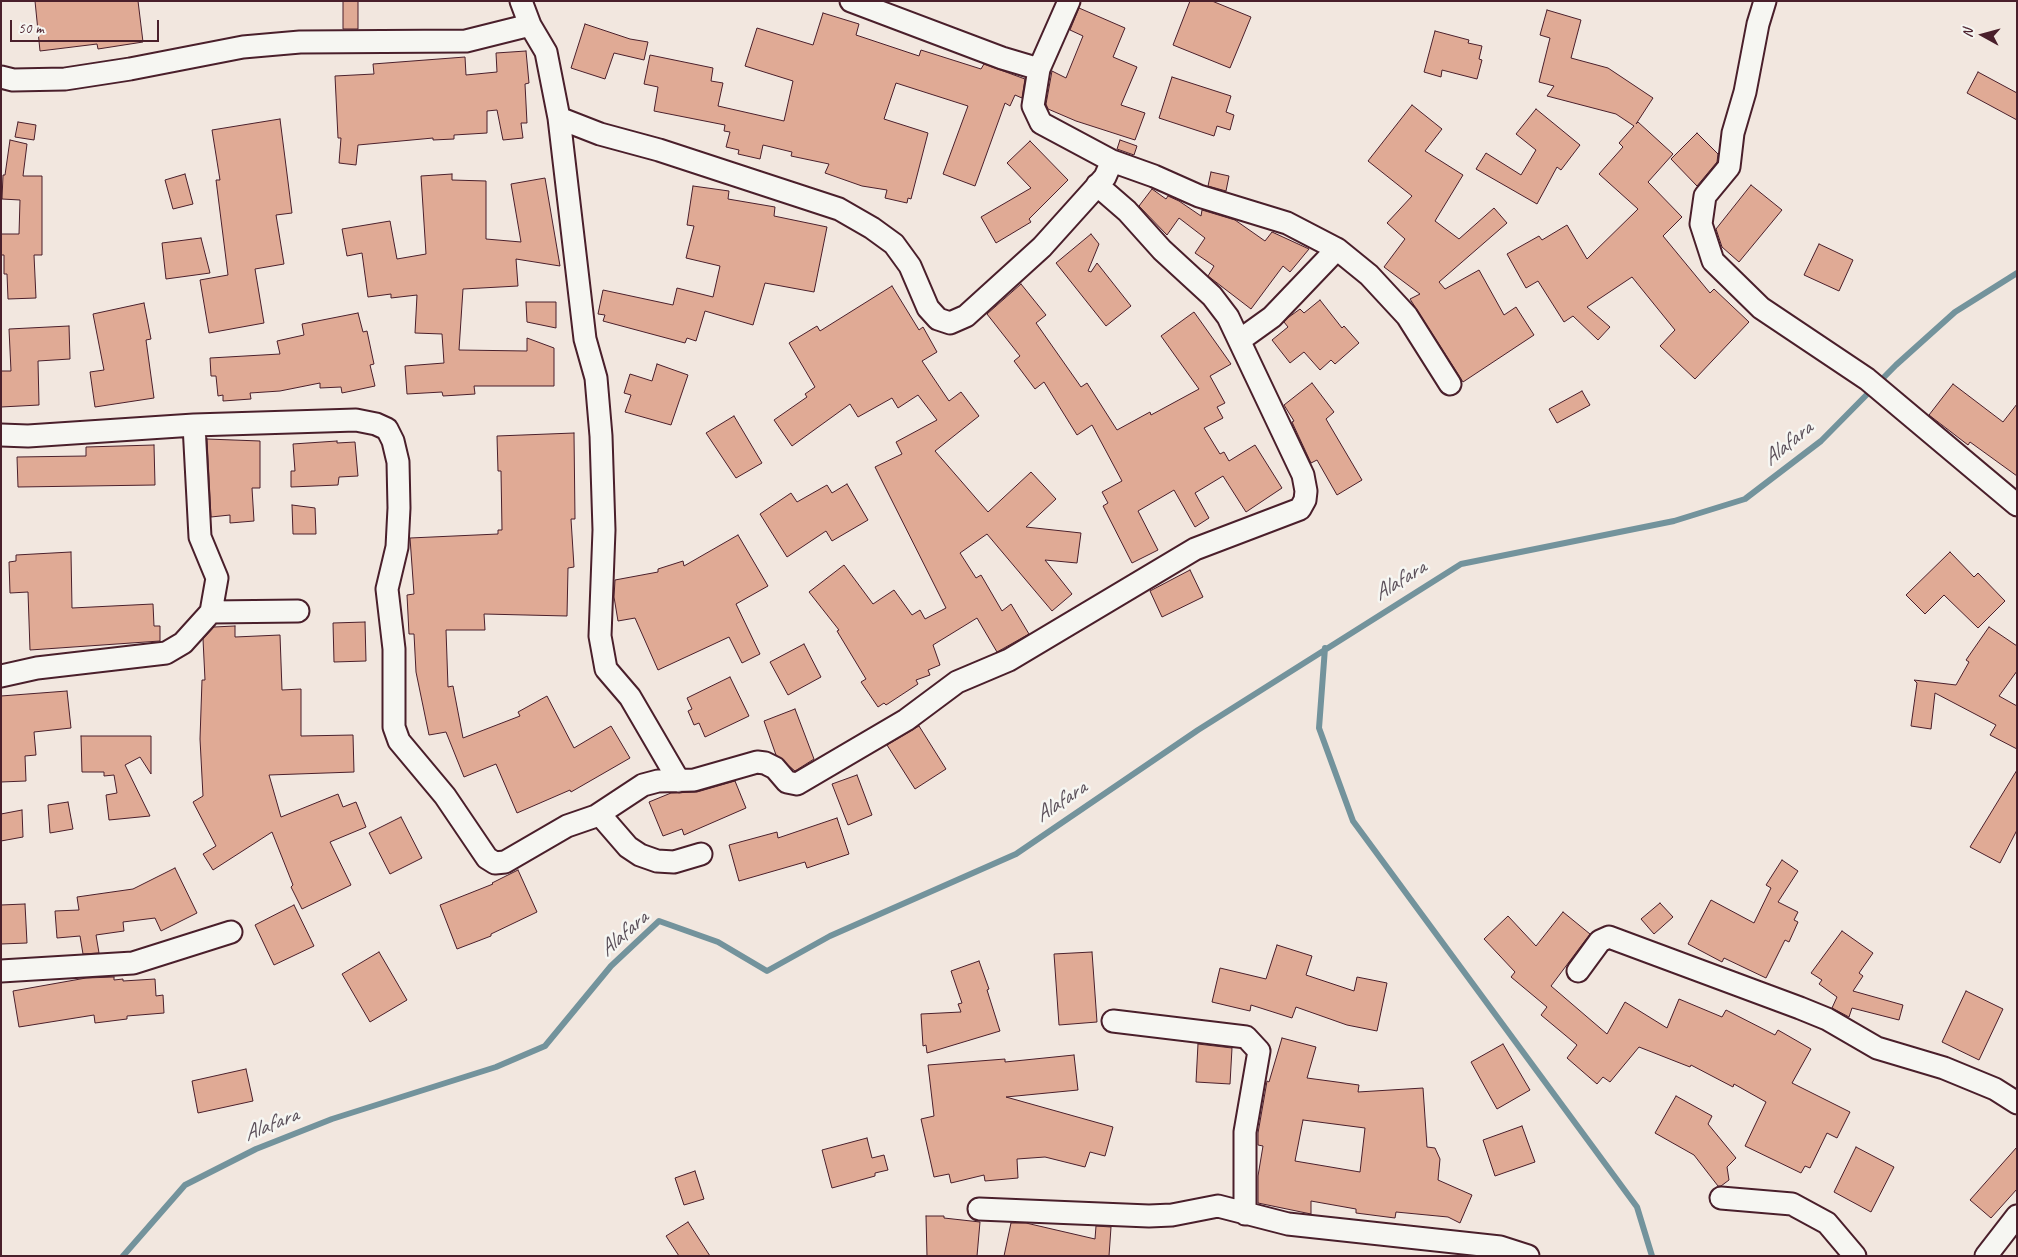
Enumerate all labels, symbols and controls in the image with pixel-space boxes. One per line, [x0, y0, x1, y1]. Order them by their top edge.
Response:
scale bar [12, 10, 161, 42]
north arrow [1958, 10, 2008, 60]
text: 50 m [18, 19, 44, 38]
text: N [1959, 28, 1977, 38]
water label: Alafara [1758, 416, 1818, 472]
water label: Alafara [1369, 555, 1431, 607]
water label: Alafara [1030, 775, 1092, 829]
water label: Alafara [594, 905, 654, 963]
water label: Alafara [240, 1102, 302, 1148]

